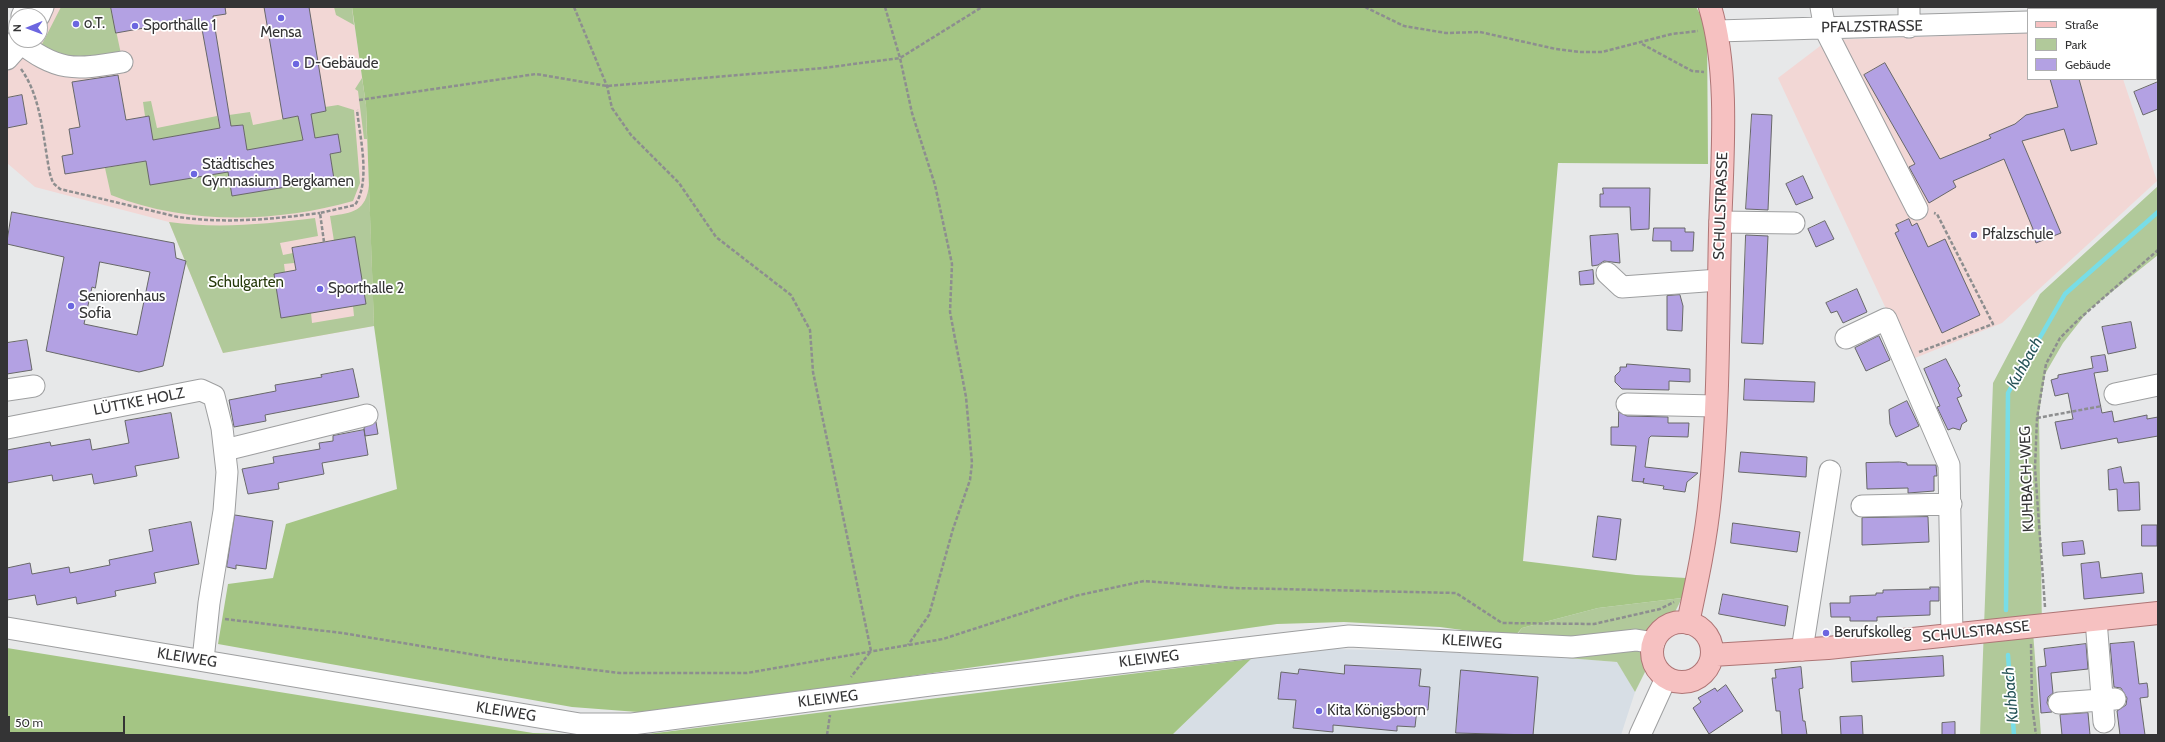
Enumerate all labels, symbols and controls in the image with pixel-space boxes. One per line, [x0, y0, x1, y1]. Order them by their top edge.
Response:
north arrow [8, 8, 48, 48]
legend [2027, 8, 2157, 80]
marker: Mensa [276, 13, 286, 23]
place label: o.T. [84, 15, 105, 33]
place label: Sporthalle 1 [143, 17, 216, 35]
street label: PFALZSTRASSE [1821, 17, 1923, 37]
text: Straße [2065, 17, 2098, 32]
marker: o.T. [71, 19, 81, 29]
marker: Sporthalle 1 [130, 21, 140, 31]
text: N [10, 24, 24, 32]
place label: Mensa [260, 24, 302, 42]
text: Park [2065, 37, 2087, 52]
place label: D-Gebäude [304, 55, 378, 73]
text: Gebäude [2065, 57, 2111, 72]
marker: D-Gebäude [291, 59, 301, 69]
street label: SCHULSTRASSE [1710, 152, 1732, 260]
place label: Städtisches Gymnasium Bergkamen [202, 156, 354, 191]
marker: Städtisches Gymnasium Bergkamen [189, 169, 199, 179]
place label: Pfalzschule [1982, 226, 2053, 244]
marker: Pfalzschule [1969, 230, 1979, 240]
park label: Schulgarten [208, 274, 284, 292]
place label: Sporthalle 2 [328, 280, 404, 298]
marker: Sporthalle 2 [315, 284, 325, 294]
place label: Seniorenhaus Sofia [79, 288, 165, 323]
marker: Seniorenhaus Sofia [66, 301, 76, 311]
water label: Kuhbach [2003, 334, 2047, 392]
street label: LÜTTKE HOLZ [92, 384, 186, 420]
street label: KUHBACH-WEG [2016, 425, 2038, 533]
street label: SCHULSTRASSE [1921, 617, 2031, 647]
place label: Berufskolleg [1834, 624, 1911, 642]
marker: Berufskolleg [1821, 628, 1831, 638]
street label: KLEIWEG [1441, 631, 1503, 653]
street label: KLEIWEG [156, 644, 218, 672]
street label: KLEIWEG [1118, 646, 1180, 672]
water label: Kuhbach [1999, 666, 2023, 724]
street label: KLEIWEG [797, 686, 859, 712]
street label: KLEIWEG [475, 698, 537, 726]
place label: Kita Königsborn [1327, 702, 1426, 720]
marker: Kita Königsborn [1314, 706, 1324, 716]
scale bar [10, 708, 127, 734]
text: 50 m [15, 715, 43, 730]

